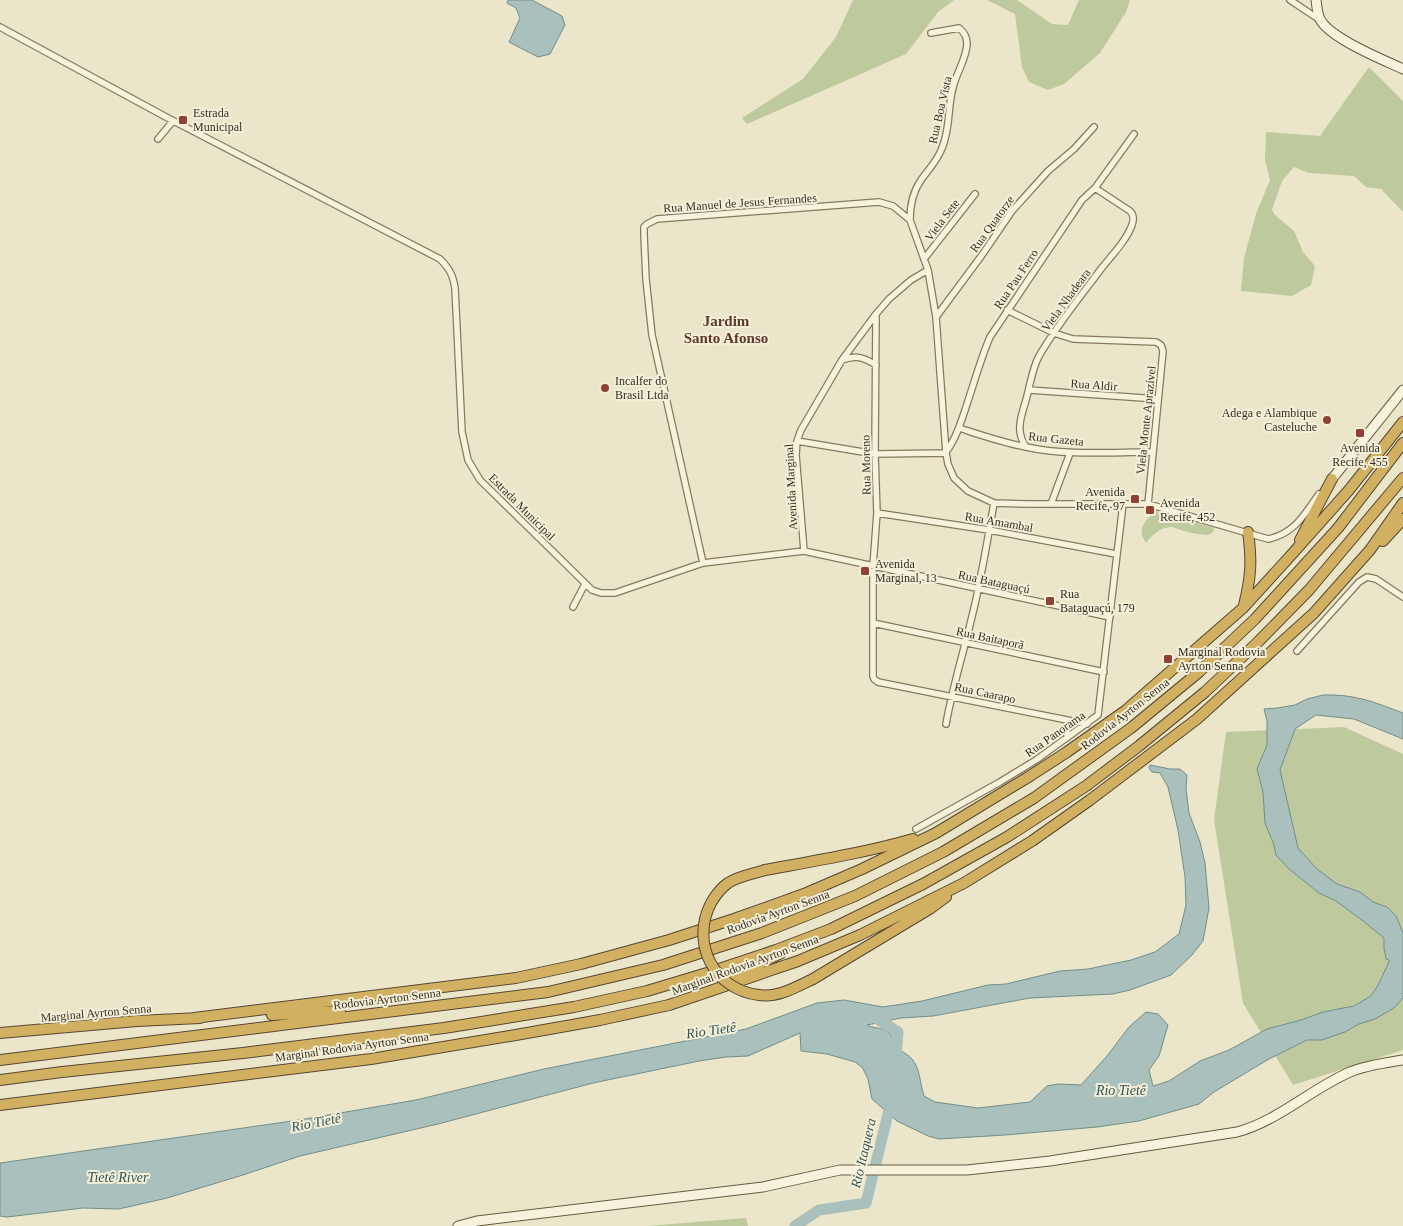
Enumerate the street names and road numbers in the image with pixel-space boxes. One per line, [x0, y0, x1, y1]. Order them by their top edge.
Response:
street label: Rua Boa Vista [925, 74, 955, 145]
street label: Rua Manuel de Jesus Fernandes [663, 191, 818, 215]
street label: Rua Quatorze [967, 193, 1017, 255]
street label: Viela Sete [922, 196, 962, 244]
street label: Rua Pau Ferro [991, 246, 1041, 312]
street label: Viela Nhadeara [1039, 265, 1094, 334]
street label: Viela Monte Aprazível [1133, 364, 1159, 475]
street label: Rua Aldir [1070, 376, 1118, 394]
street label: Rua Gazeta [1028, 429, 1085, 449]
street label: Rua Moreno [858, 435, 874, 495]
street label: Avenida Marginal [782, 443, 800, 531]
street label: Estrada Municipal [486, 471, 559, 544]
street label: Rua Amambal [964, 509, 1035, 535]
street label: Rua Bataguaçú [957, 568, 1031, 596]
street label: Rua Baitaporã [955, 624, 1026, 652]
street label: Rodovia Ayrton Senna [1078, 675, 1172, 753]
street label: Rua Caarapo [953, 680, 1017, 706]
street label: Rua Panorama [1022, 708, 1088, 760]
street label: Rodovia Ayrton Senna [725, 887, 832, 937]
street label: Marginal Rodovia Ayrton Senna [670, 932, 821, 998]
street label: Rodovia Ayrton Senna [332, 985, 442, 1013]
street label: Marginal Ayrton Senna [40, 1001, 153, 1025]
street label: Marginal Rodovia Ayrton Senna [274, 1029, 430, 1065]

